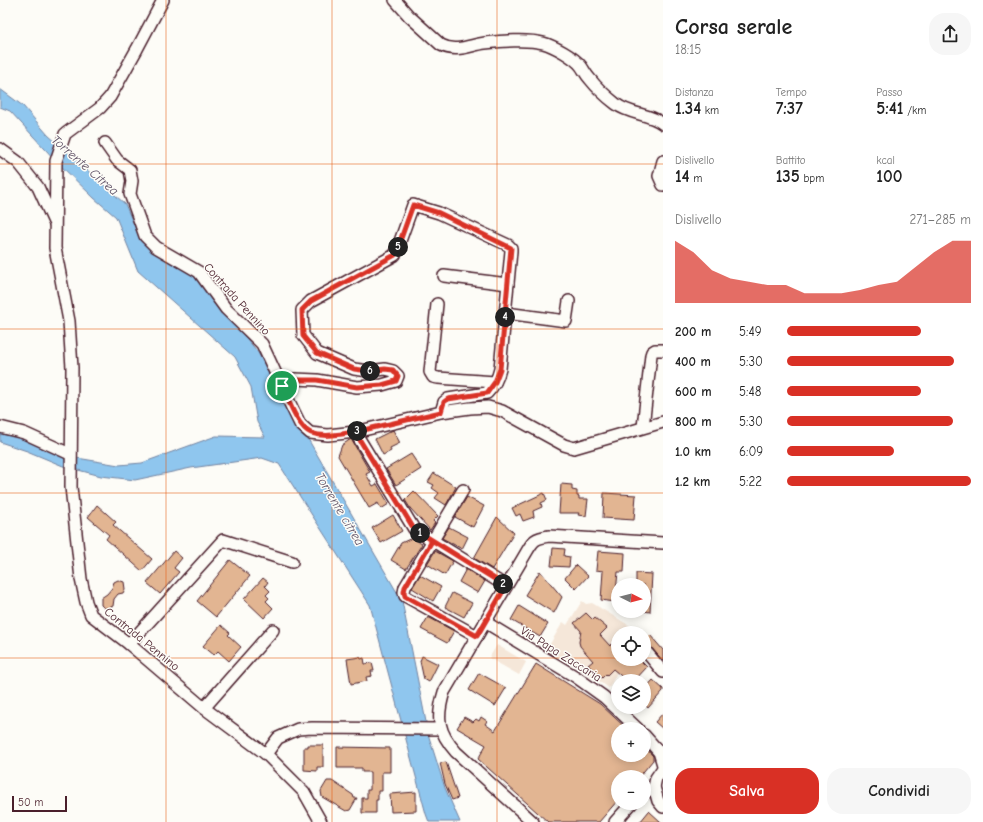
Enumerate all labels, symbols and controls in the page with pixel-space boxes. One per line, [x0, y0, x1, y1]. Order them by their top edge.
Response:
button: share [929, 13, 971, 55]
text: Corsa serale [675, 14, 792, 40]
text: 18:15 [675, 42, 701, 57]
text: Distanza [675, 86, 714, 99]
text: Tempo [776, 86, 807, 99]
text: Passo [876, 86, 903, 99]
text: 1.34 [675, 99, 701, 118]
text: 7:37 [776, 99, 803, 118]
text: 5:41 [876, 99, 904, 118]
text: km [701, 104, 719, 117]
text: /km [904, 104, 926, 117]
water label: Torrente Citrea [48, 132, 122, 198]
text: Dislivello [675, 154, 714, 167]
text: Battito [776, 154, 806, 167]
text: kcal [876, 154, 895, 167]
text: 14 [675, 167, 689, 186]
text: 135 [776, 167, 800, 186]
text: 100 [876, 167, 902, 186]
text: m [689, 172, 702, 185]
text: bpm [800, 172, 824, 185]
text: Dislivello [675, 212, 722, 227]
text: 271–285 m [909, 212, 971, 227]
pin: 5 [388, 237, 408, 257]
text: 5 [395, 240, 401, 253]
street label: Contrada Pennino [201, 260, 273, 338]
pin: 4 [495, 307, 515, 327]
text: 4 [502, 310, 508, 323]
text: 200 m [675, 324, 711, 339]
text: 5:49 [739, 324, 762, 339]
text: 400 m [675, 354, 711, 369]
text: 5:30 [739, 354, 763, 369]
pin: 6 [360, 361, 380, 381]
text: 6 [367, 364, 373, 377]
pin [265, 369, 299, 403]
icon: arrive [271, 375, 293, 397]
text: 600 m [675, 384, 712, 399]
text: 5:48 [739, 384, 761, 399]
text: 800 m [675, 414, 712, 429]
text: 5:30 [739, 414, 763, 429]
pin: 3 [347, 421, 367, 441]
text: 3 [354, 424, 360, 437]
text: 1.0 km [675, 444, 711, 459]
text: 6:09 [739, 444, 763, 459]
water label: Torrente citrea [312, 470, 368, 548]
text: 1.2 km [675, 474, 710, 489]
text: 5:22 [739, 474, 762, 489]
pin: 1 [410, 523, 430, 543]
text: 1 [418, 526, 422, 539]
pin: 2 [493, 574, 513, 594]
text: 2 [500, 577, 506, 590]
north arrow [611, 578, 651, 618]
map controls [611, 578, 651, 810]
street label: Contrada Pennino [102, 605, 182, 673]
street label: Via Papa Zaccaria [518, 623, 604, 685]
button: locate [611, 626, 651, 666]
button: layers [611, 674, 651, 714]
button: + [611, 722, 651, 762]
button: Salva [675, 768, 819, 814]
button: Condividi [827, 768, 971, 814]
button: − [611, 770, 651, 810]
scale bar [12, 794, 67, 813]
text: 50 m [18, 796, 43, 809]

